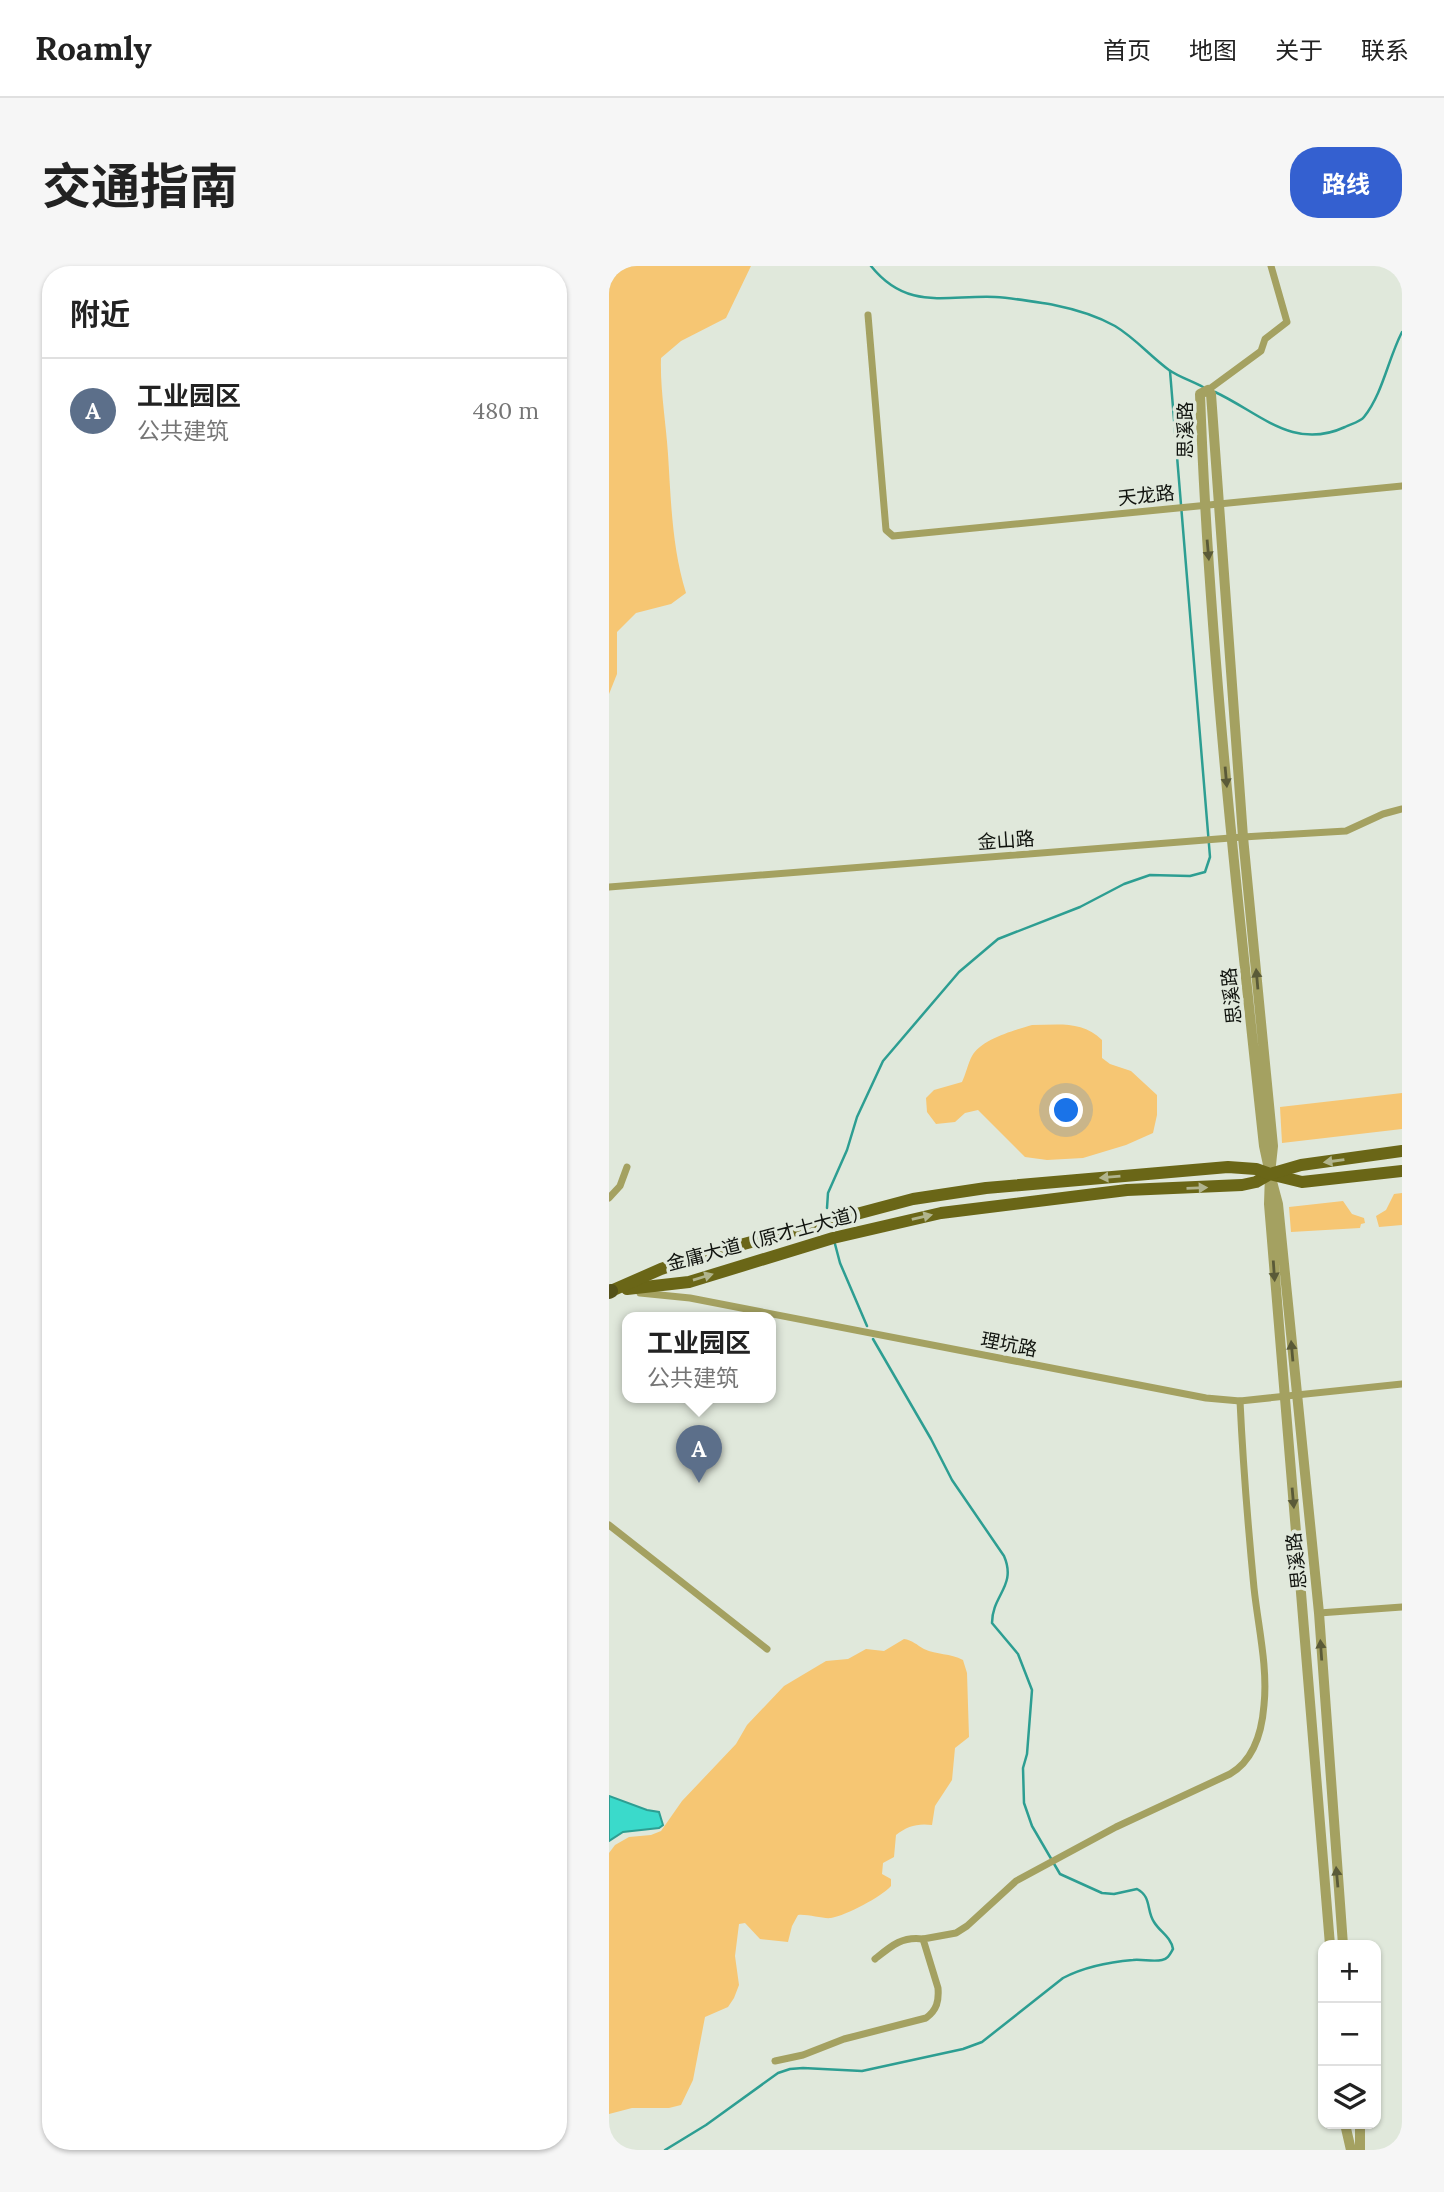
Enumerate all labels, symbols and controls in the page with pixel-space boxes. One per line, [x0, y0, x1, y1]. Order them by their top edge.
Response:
text: Roamly [35, 27, 152, 69]
text: 首页 [1103, 35, 1151, 66]
text: 地图 [1189, 35, 1237, 66]
text: 关于 [1275, 35, 1323, 66]
text: 联系 [1361, 35, 1409, 66]
button: 路线 [1290, 147, 1402, 218]
text: 交通指南 [42, 155, 238, 217]
text: 附近 [70, 295, 130, 333]
text: 工业园区 [137, 379, 241, 412]
text: A [85, 396, 101, 425]
text: 480 m [473, 396, 539, 425]
street label: 思溪路 [1173, 401, 1197, 459]
text: 公共建筑 [137, 416, 229, 445]
street label: 天龙路 [1116, 480, 1176, 510]
one-way arrow [1203, 540, 1214, 562]
one-way arrow [1221, 766, 1232, 788]
street label: 金山路 [977, 826, 1035, 854]
street label: 思溪路 [1216, 966, 1246, 1026]
one-way arrow [1251, 968, 1262, 990]
your location [1049, 1093, 1083, 1127]
one-way arrow [1323, 1156, 1345, 1167]
one-way arrow [1099, 1172, 1121, 1183]
one-way arrow [1186, 1182, 1208, 1193]
street label: 金庸大道（原才士大道） [664, 1198, 872, 1276]
one-way arrow [911, 1211, 933, 1222]
one-way arrow [1269, 1261, 1280, 1283]
one-way arrow [692, 1272, 713, 1282]
popup [622, 1312, 776, 1403]
text: 工业园区 [647, 1326, 751, 1359]
street label: 理坑路 [979, 1327, 1039, 1361]
one-way arrow [1286, 1340, 1297, 1362]
text: 公共建筑 [647, 1363, 739, 1392]
pin: A [676, 1425, 722, 1483]
one-way arrow [1288, 1487, 1299, 1509]
street label: 思溪路 [1281, 1531, 1311, 1591]
one-way arrow [1315, 1639, 1326, 1661]
one-way arrow [1331, 1866, 1342, 1888]
map controls [1318, 1940, 1381, 2129]
button: + [1318, 1940, 1381, 2003]
button: − [1318, 2003, 1381, 2066]
button: layers [1318, 2066, 1381, 2129]

